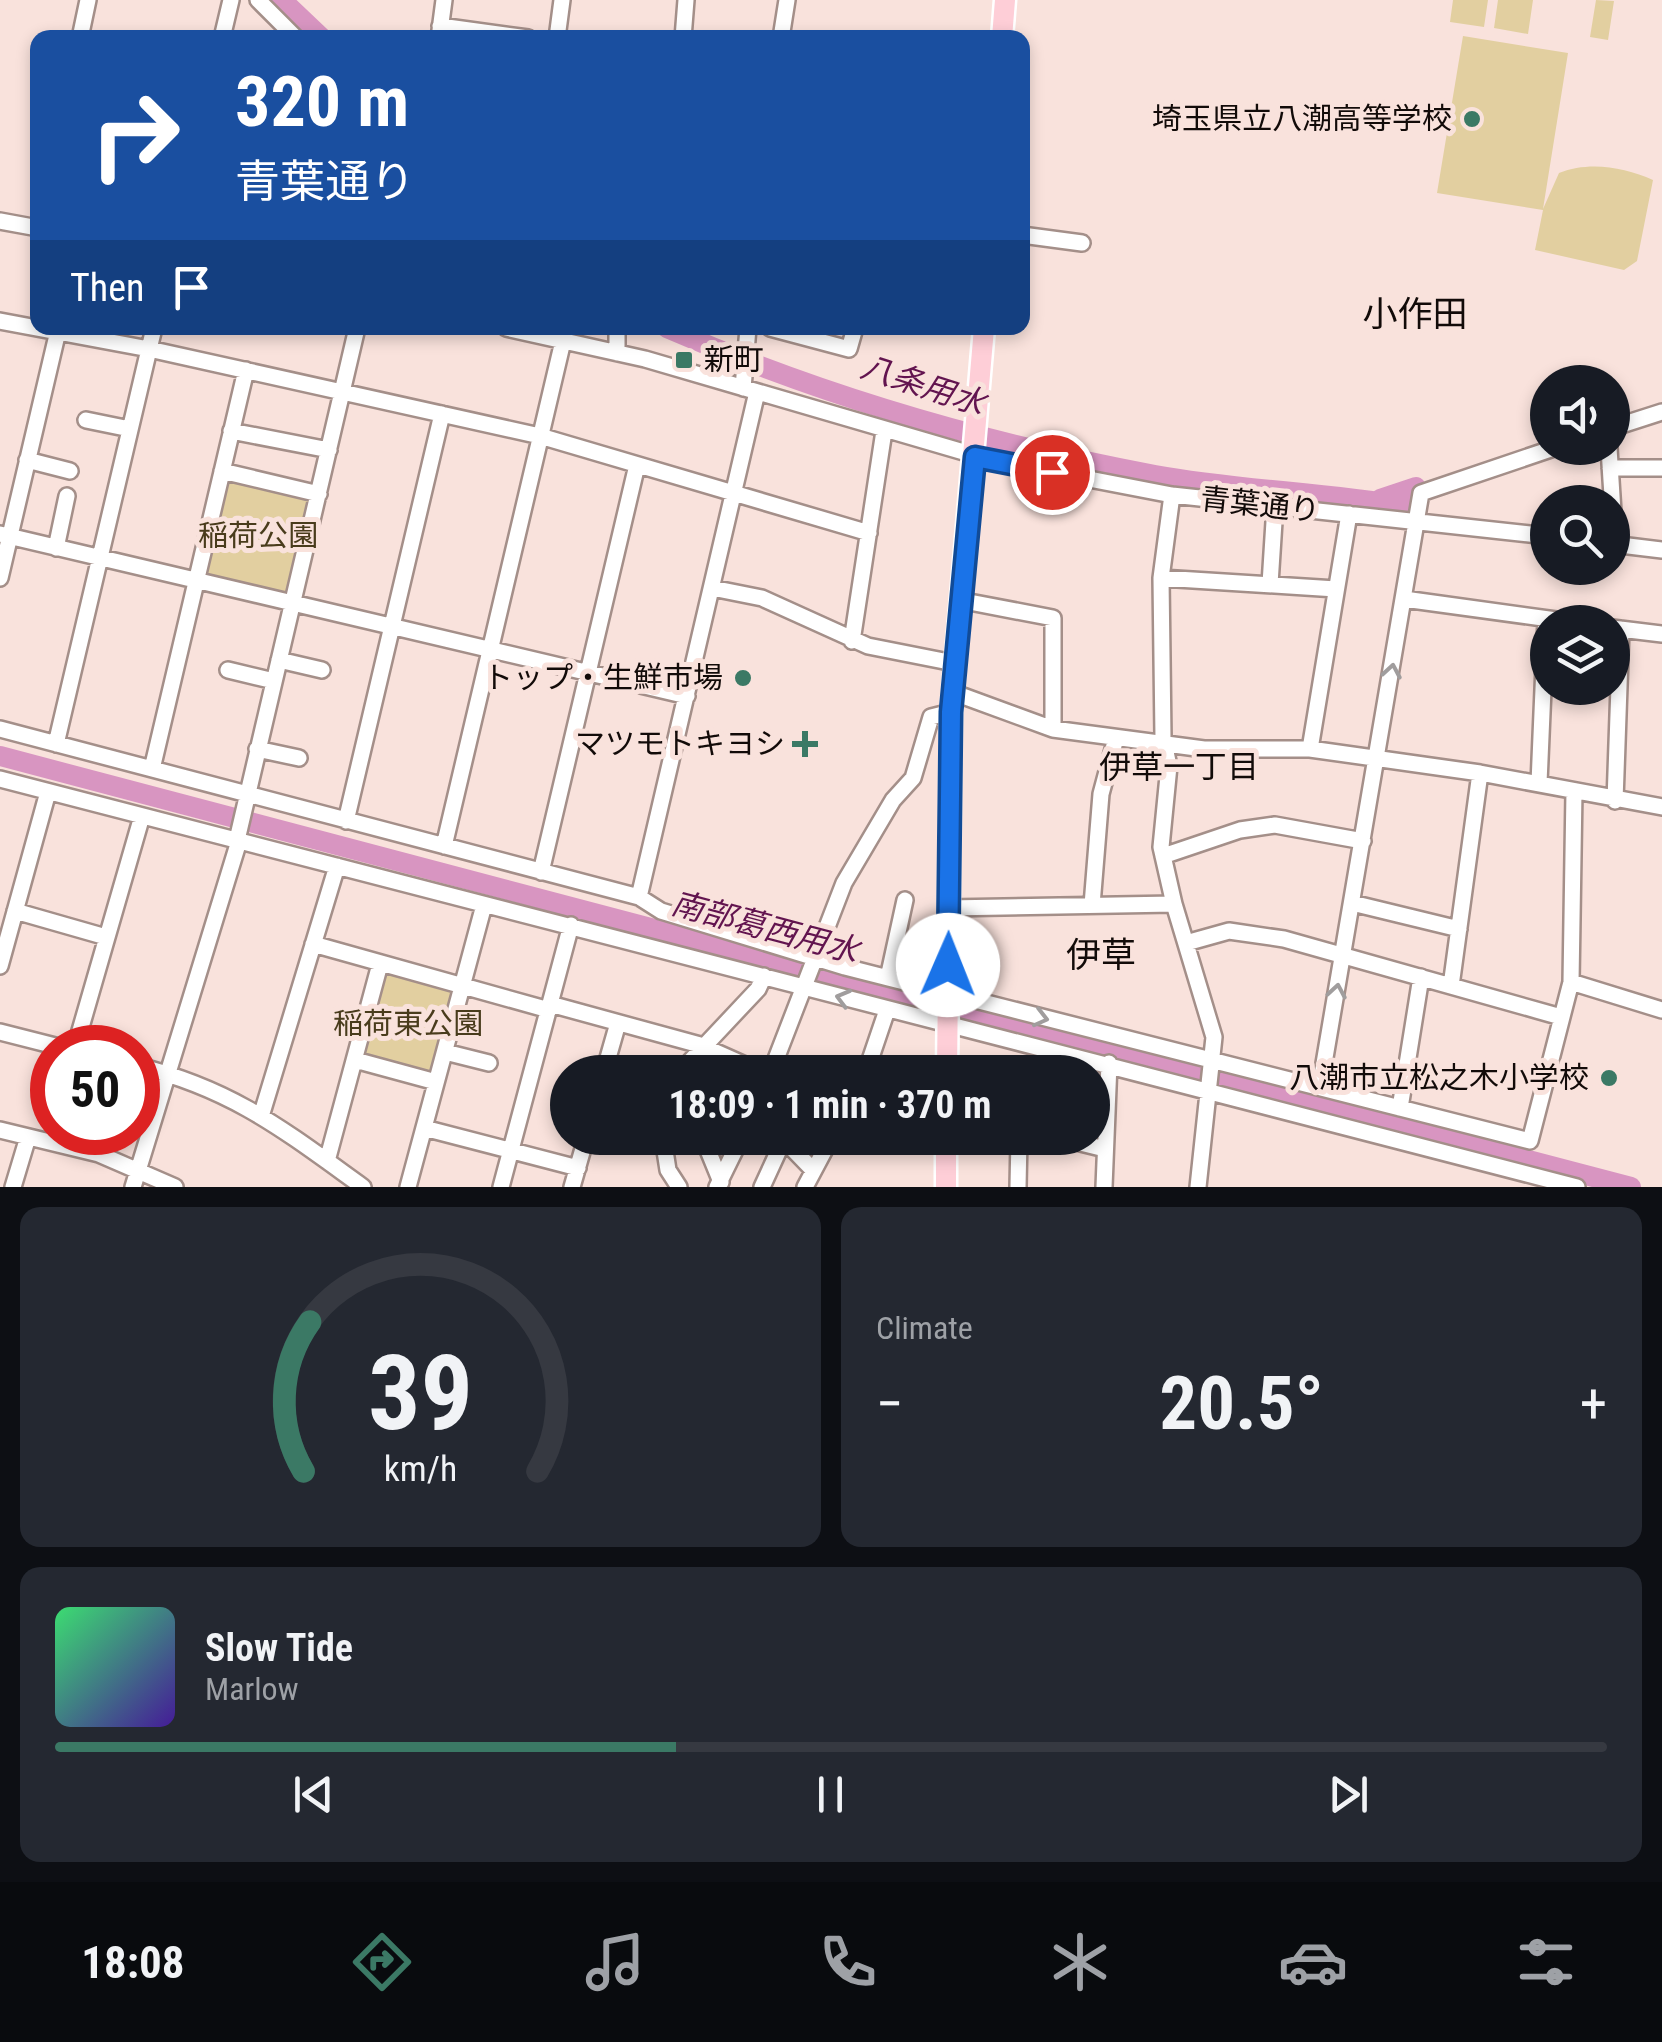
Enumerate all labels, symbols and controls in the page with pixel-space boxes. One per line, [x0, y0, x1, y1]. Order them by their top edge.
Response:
text: 320 m [235, 61, 409, 143]
icon: right [70, 70, 200, 200]
place label: 埼玉県立八潮高等学校 [1152, 101, 1452, 136]
marker: 埼玉県立八潮高等学校 [1461, 108, 1483, 130]
text: 青葉通り [235, 155, 415, 208]
icon: arrive [164, 260, 219, 315]
text: Then [70, 266, 144, 310]
district label: 小作田 [1362, 294, 1468, 335]
place label: 新町 [704, 342, 764, 377]
water label: 八条用水 [856, 347, 993, 424]
marker: 新町 [673, 349, 695, 371]
map controls [1530, 365, 1630, 705]
button: sound [1530, 365, 1630, 465]
pin [1010, 430, 1095, 515]
icon: arrive [1025, 445, 1080, 500]
street label: 青葉通り [1199, 481, 1322, 528]
button: search [1530, 485, 1630, 585]
park label: 稲荷公園 [198, 518, 318, 553]
button: layers [1530, 605, 1630, 705]
place label: トップ・生鮮市場 [483, 660, 723, 695]
one-way arrow [1381, 662, 1402, 679]
marker: トップ・生鮮市場 [732, 667, 754, 689]
place label: マツモトキヨシ [575, 726, 785, 761]
marker: マツモトキヨシ [794, 733, 816, 755]
district label: 伊草一丁目 [1099, 748, 1259, 786]
water label: 南部葛西用水 [667, 884, 866, 971]
position arrow [896, 913, 1000, 1017]
district label: 伊草 [1066, 935, 1136, 976]
one-way arrow [1326, 983, 1347, 999]
one-way arrow [835, 989, 852, 1010]
park label: 稲荷東公園 [333, 1006, 483, 1041]
one-way arrow [1032, 1006, 1050, 1027]
speed limit sign: 50 [30, 1025, 160, 1155]
place label: 八潮市立松之木小学校 [1289, 1060, 1589, 1095]
marker: 八潮市立松之木小学校 [1598, 1067, 1620, 1089]
text: 18:09 · 1 min · 370 m [669, 1083, 991, 1127]
text: Climate [876, 1309, 973, 1347]
text: 39 [368, 1333, 473, 1454]
text: 20.5° [1159, 1359, 1324, 1447]
text: − [876, 1372, 904, 1436]
text: + [1580, 1372, 1607, 1436]
text: km/h [384, 1448, 457, 1490]
text: Slow Tide [205, 1626, 353, 1670]
text: Marlow [205, 1670, 298, 1708]
icon: previous [286, 1767, 341, 1822]
icon: pause [803, 1767, 858, 1822]
icon: next [1321, 1767, 1376, 1822]
icon: directions [347, 1927, 417, 1997]
icon: music [580, 1927, 650, 1997]
icon: phone [813, 1927, 883, 1997]
icon: climate [1045, 1927, 1115, 1997]
icon: car [1278, 1927, 1348, 1997]
icon: filters [1511, 1927, 1581, 1997]
text: 18:08 [81, 1936, 185, 1989]

